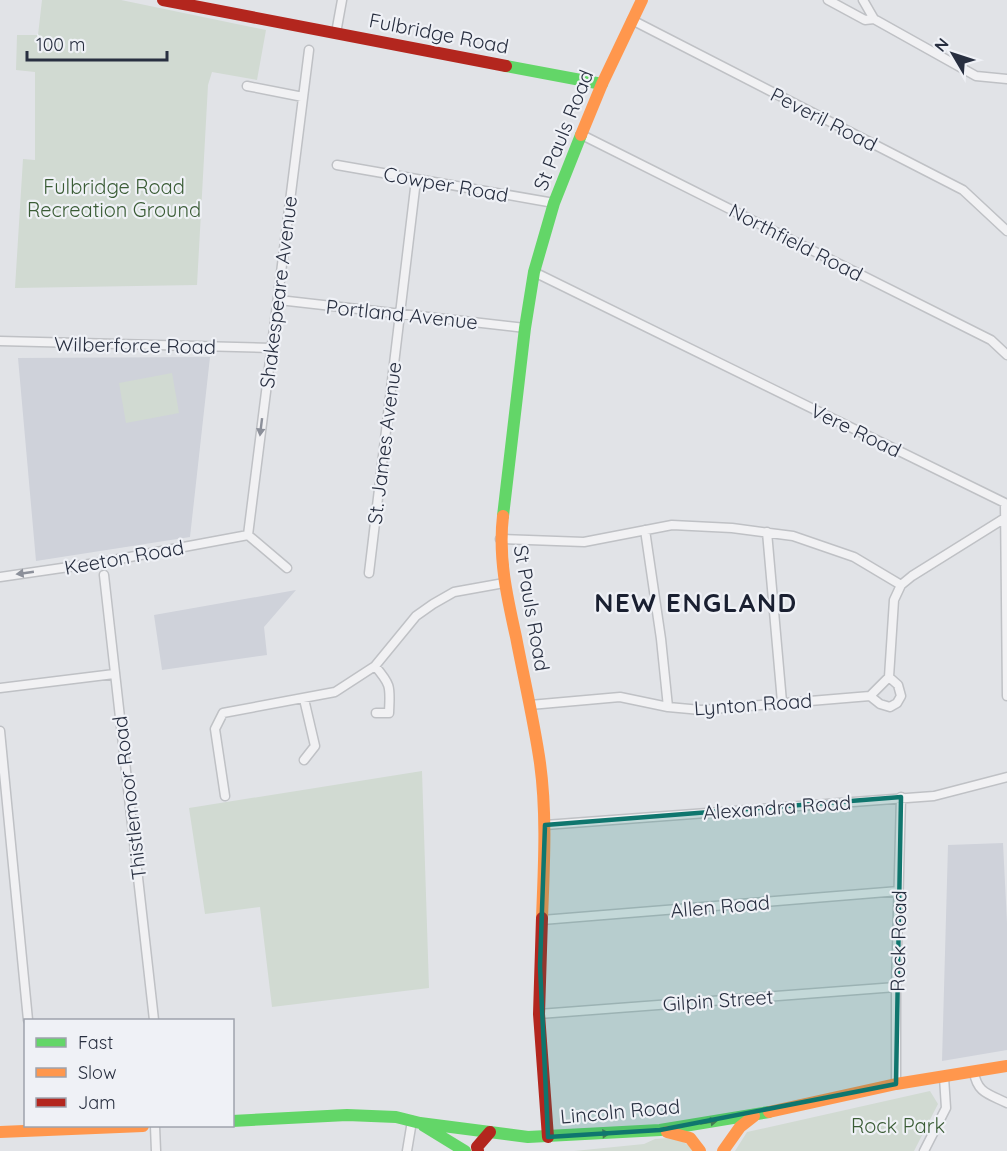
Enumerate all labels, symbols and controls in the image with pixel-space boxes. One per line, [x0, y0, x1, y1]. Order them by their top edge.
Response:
street label: Fulbridge Road [367, 7, 511, 59]
scale bar [27, 24, 166, 62]
north arrow [923, 24, 983, 84]
text: 100 m [36, 33, 85, 56]
text: N [930, 34, 953, 55]
street label: St Pauls Road [527, 66, 599, 194]
street label: Peveril Road [766, 81, 882, 157]
street label: Cowper Road [382, 161, 510, 207]
park label: Fulbridge Road Recreation Ground [27, 174, 201, 222]
street label: Shakespeare Avenue [254, 194, 302, 390]
street label: Northfield Road [725, 198, 867, 286]
street label: Portland Avenue [325, 294, 479, 334]
street label: Wilberforce Road [54, 331, 216, 359]
street label: St. James Avenue [362, 360, 406, 526]
street label: Vere Road [807, 397, 905, 463]
one-way arrow [257, 417, 266, 436]
street label: Keeton Road [62, 534, 186, 580]
street label: St Pauls Road [509, 543, 555, 673]
one-way arrow [15, 569, 34, 578]
district label: NEW ENGLAND [594, 586, 798, 619]
street label: Lynton Road [693, 687, 813, 721]
street label: Thistlemoor Road [107, 715, 151, 881]
street label: Alexandra Road [702, 789, 852, 825]
street label: Allen Road [669, 889, 771, 923]
street label: Rock Road [885, 890, 911, 992]
street label: Gilpin Street [662, 984, 774, 1016]
legend [24, 1019, 234, 1127]
text: Fast [78, 1031, 113, 1054]
text: Slow [78, 1061, 116, 1084]
text: Jam [78, 1091, 116, 1114]
street label: Lincoln Road [559, 1093, 681, 1129]
park label: Rock Park [851, 1113, 945, 1138]
one-way arrow [699, 1118, 718, 1127]
one-way arrow [592, 1129, 611, 1139]

